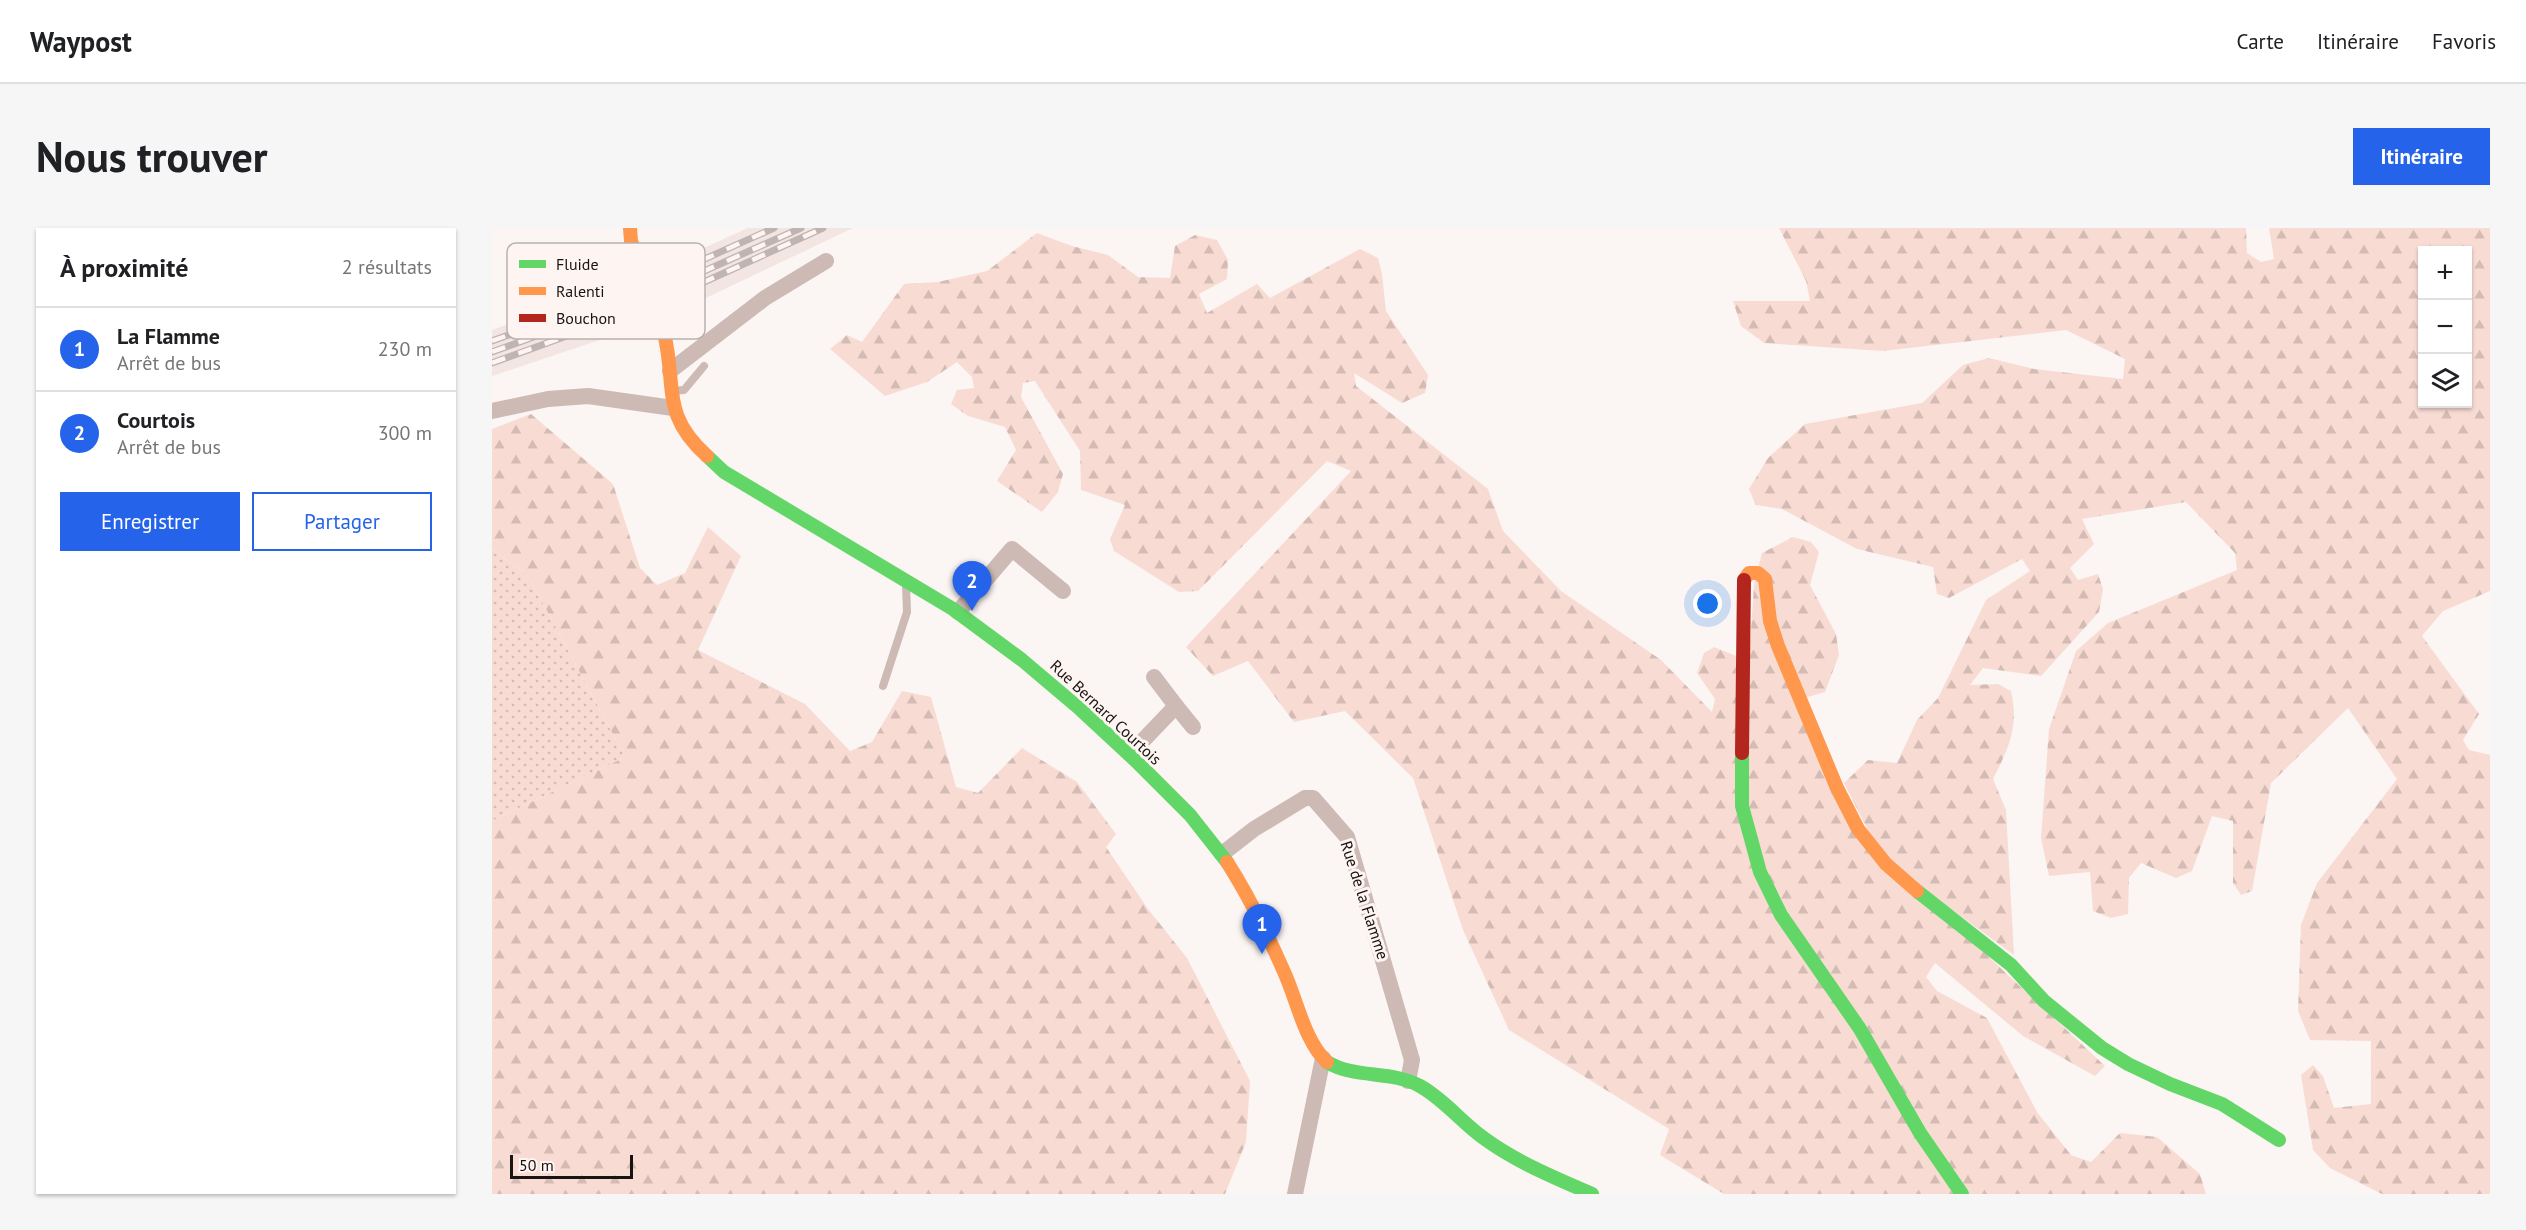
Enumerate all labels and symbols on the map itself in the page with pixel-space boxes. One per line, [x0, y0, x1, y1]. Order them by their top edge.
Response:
legend [507, 243, 705, 339]
text: Fluide [556, 254, 599, 274]
text: Ralenti [556, 281, 605, 301]
text: Bouchon [556, 308, 616, 328]
pin: 2 [952, 562, 992, 611]
your location [1693, 589, 1722, 618]
street label: Rue Bernard Courtois [1046, 655, 1166, 769]
street label: Rue de la Flamme [1336, 838, 1394, 962]
pin: 1 [1242, 904, 1282, 954]
scale bar [510, 1152, 633, 1180]

